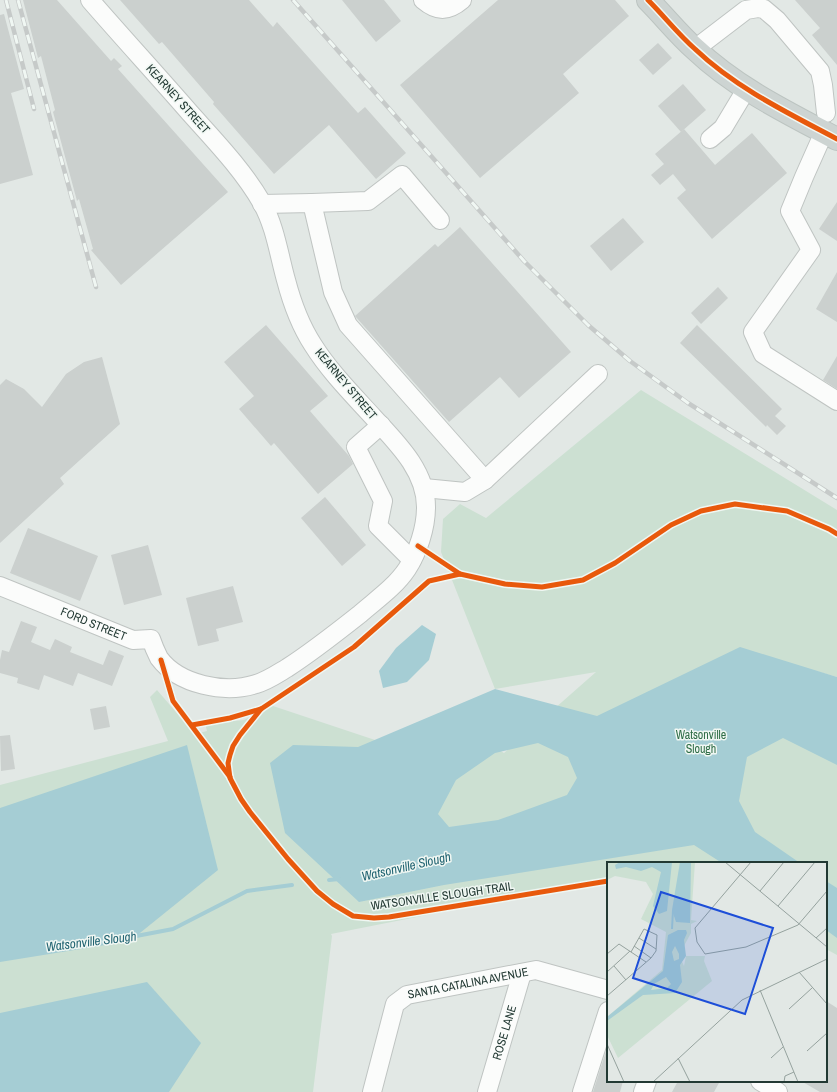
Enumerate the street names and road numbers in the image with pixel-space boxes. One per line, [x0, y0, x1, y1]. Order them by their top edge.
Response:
street label: KEARNEY STREET [142, 61, 214, 137]
street label: KEARNEY STREET [311, 345, 381, 423]
street label: FORD STREET [58, 604, 129, 644]
street label: WATSONVILLE SLOUGH TRAIL [370, 878, 515, 914]
street label: SANTA CATALINA AVENUE [406, 964, 530, 1003]
street label: ROSE LANE [489, 1003, 520, 1062]

